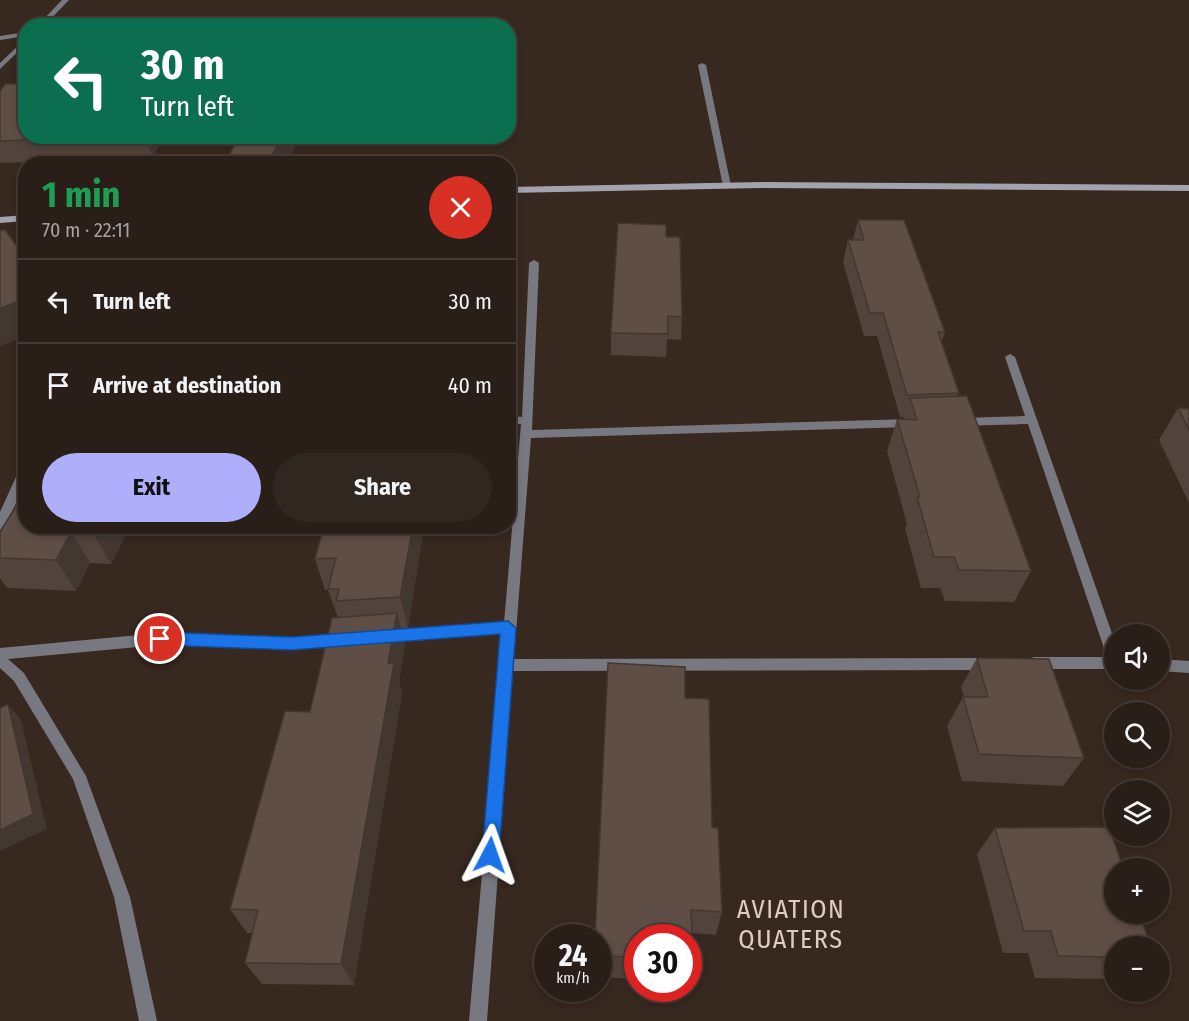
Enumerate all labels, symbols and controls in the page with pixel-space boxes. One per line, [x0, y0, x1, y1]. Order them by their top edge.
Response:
text: 30 m [141, 40, 225, 90]
icon: left [42, 42, 120, 120]
text: Turn left [141, 91, 234, 123]
text: 1 min [42, 173, 120, 217]
button: close [429, 176, 492, 239]
text: 70 m · 22:11 [42, 218, 130, 242]
icon: left [42, 285, 75, 318]
text: Turn left [93, 288, 171, 315]
text: 30 m [449, 288, 492, 315]
icon: arrive [42, 369, 75, 402]
text: Arrive at destination [93, 372, 281, 399]
text: 40 m [448, 372, 492, 399]
button: Exit [42, 453, 261, 522]
button: Share [273, 453, 492, 522]
pin [134, 613, 185, 664]
icon: arrive [143, 622, 176, 655]
map controls [1104, 624, 1170, 1002]
button: sound [1104, 624, 1170, 690]
button: search [1104, 702, 1170, 768]
button: layers [1104, 780, 1170, 846]
position arrow [458, 823, 522, 887]
button: + [1104, 858, 1170, 924]
district label: AVIATION QUATERS [737, 894, 845, 955]
speed limit sign: 30 [624, 924, 702, 1002]
button: − [1104, 936, 1170, 1002]
text: 24 [559, 938, 587, 974]
text: km/h [556, 969, 590, 987]

